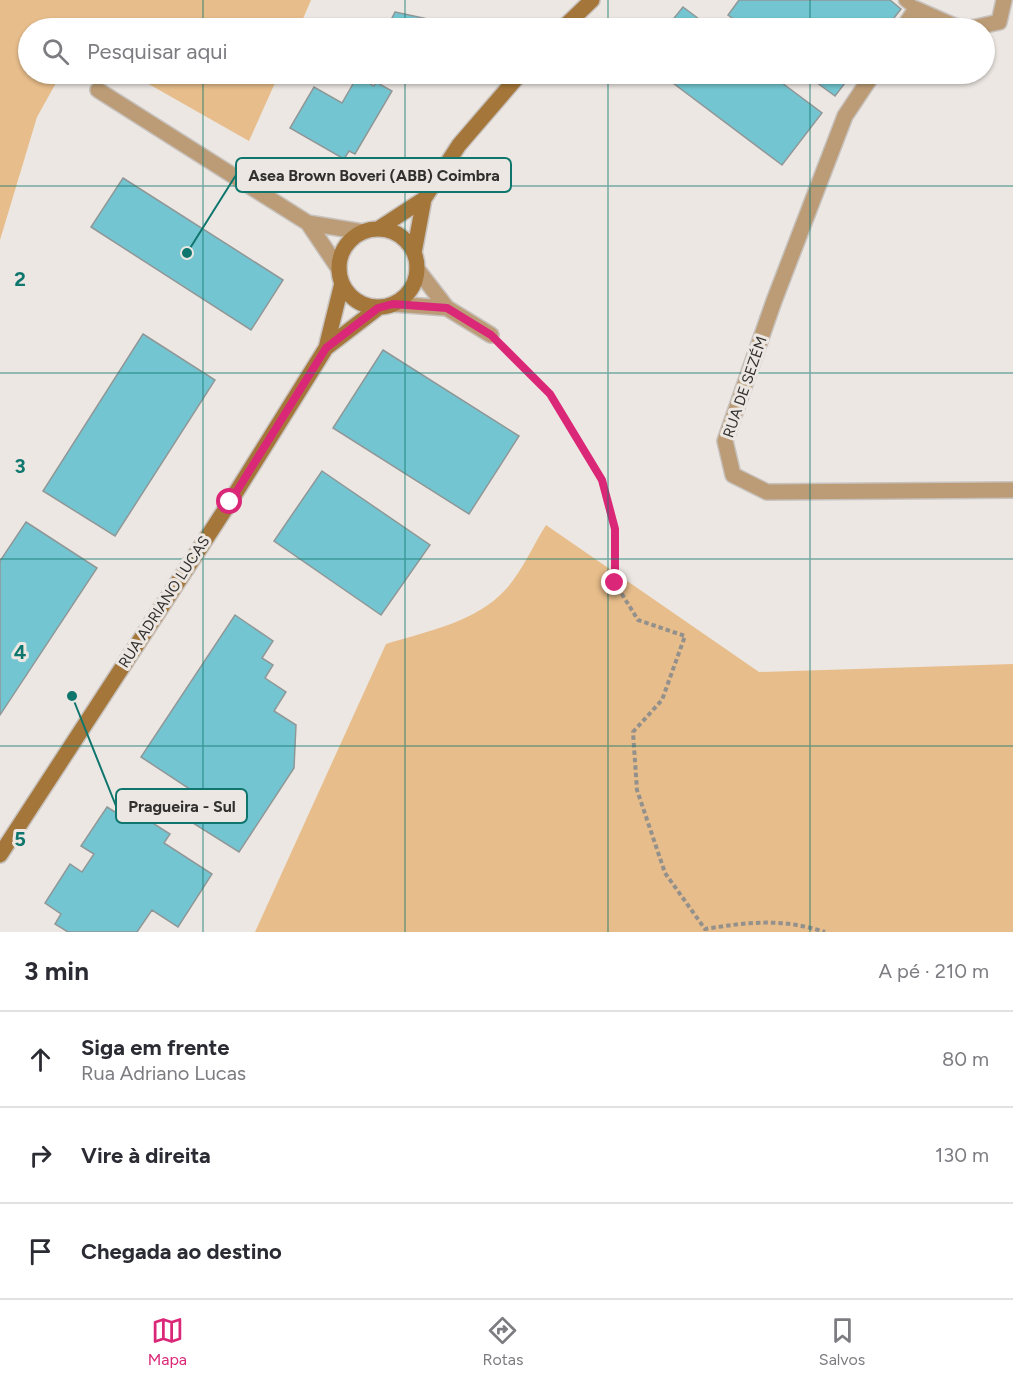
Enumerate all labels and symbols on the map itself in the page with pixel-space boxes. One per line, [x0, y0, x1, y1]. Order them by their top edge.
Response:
callout: Asea Brown Boveri (ABB) Coimbra [236, 158, 511, 192]
text: Asea Brown Boveri (ABB) Coimbra [248, 166, 500, 185]
text: 2 [14, 267, 26, 291]
street label: RUA DE SEZÉM [719, 334, 771, 440]
text: 3 [14, 454, 26, 478]
route start [216, 488, 242, 514]
street label: RUA ADRIANO LUCAS [115, 533, 213, 671]
route end [601, 569, 627, 595]
text: 4 [14, 640, 27, 664]
callout: Pragueira - Sul [116, 789, 247, 823]
text: Pragueira - Sul [128, 797, 236, 816]
text: 5 [14, 827, 26, 851]

